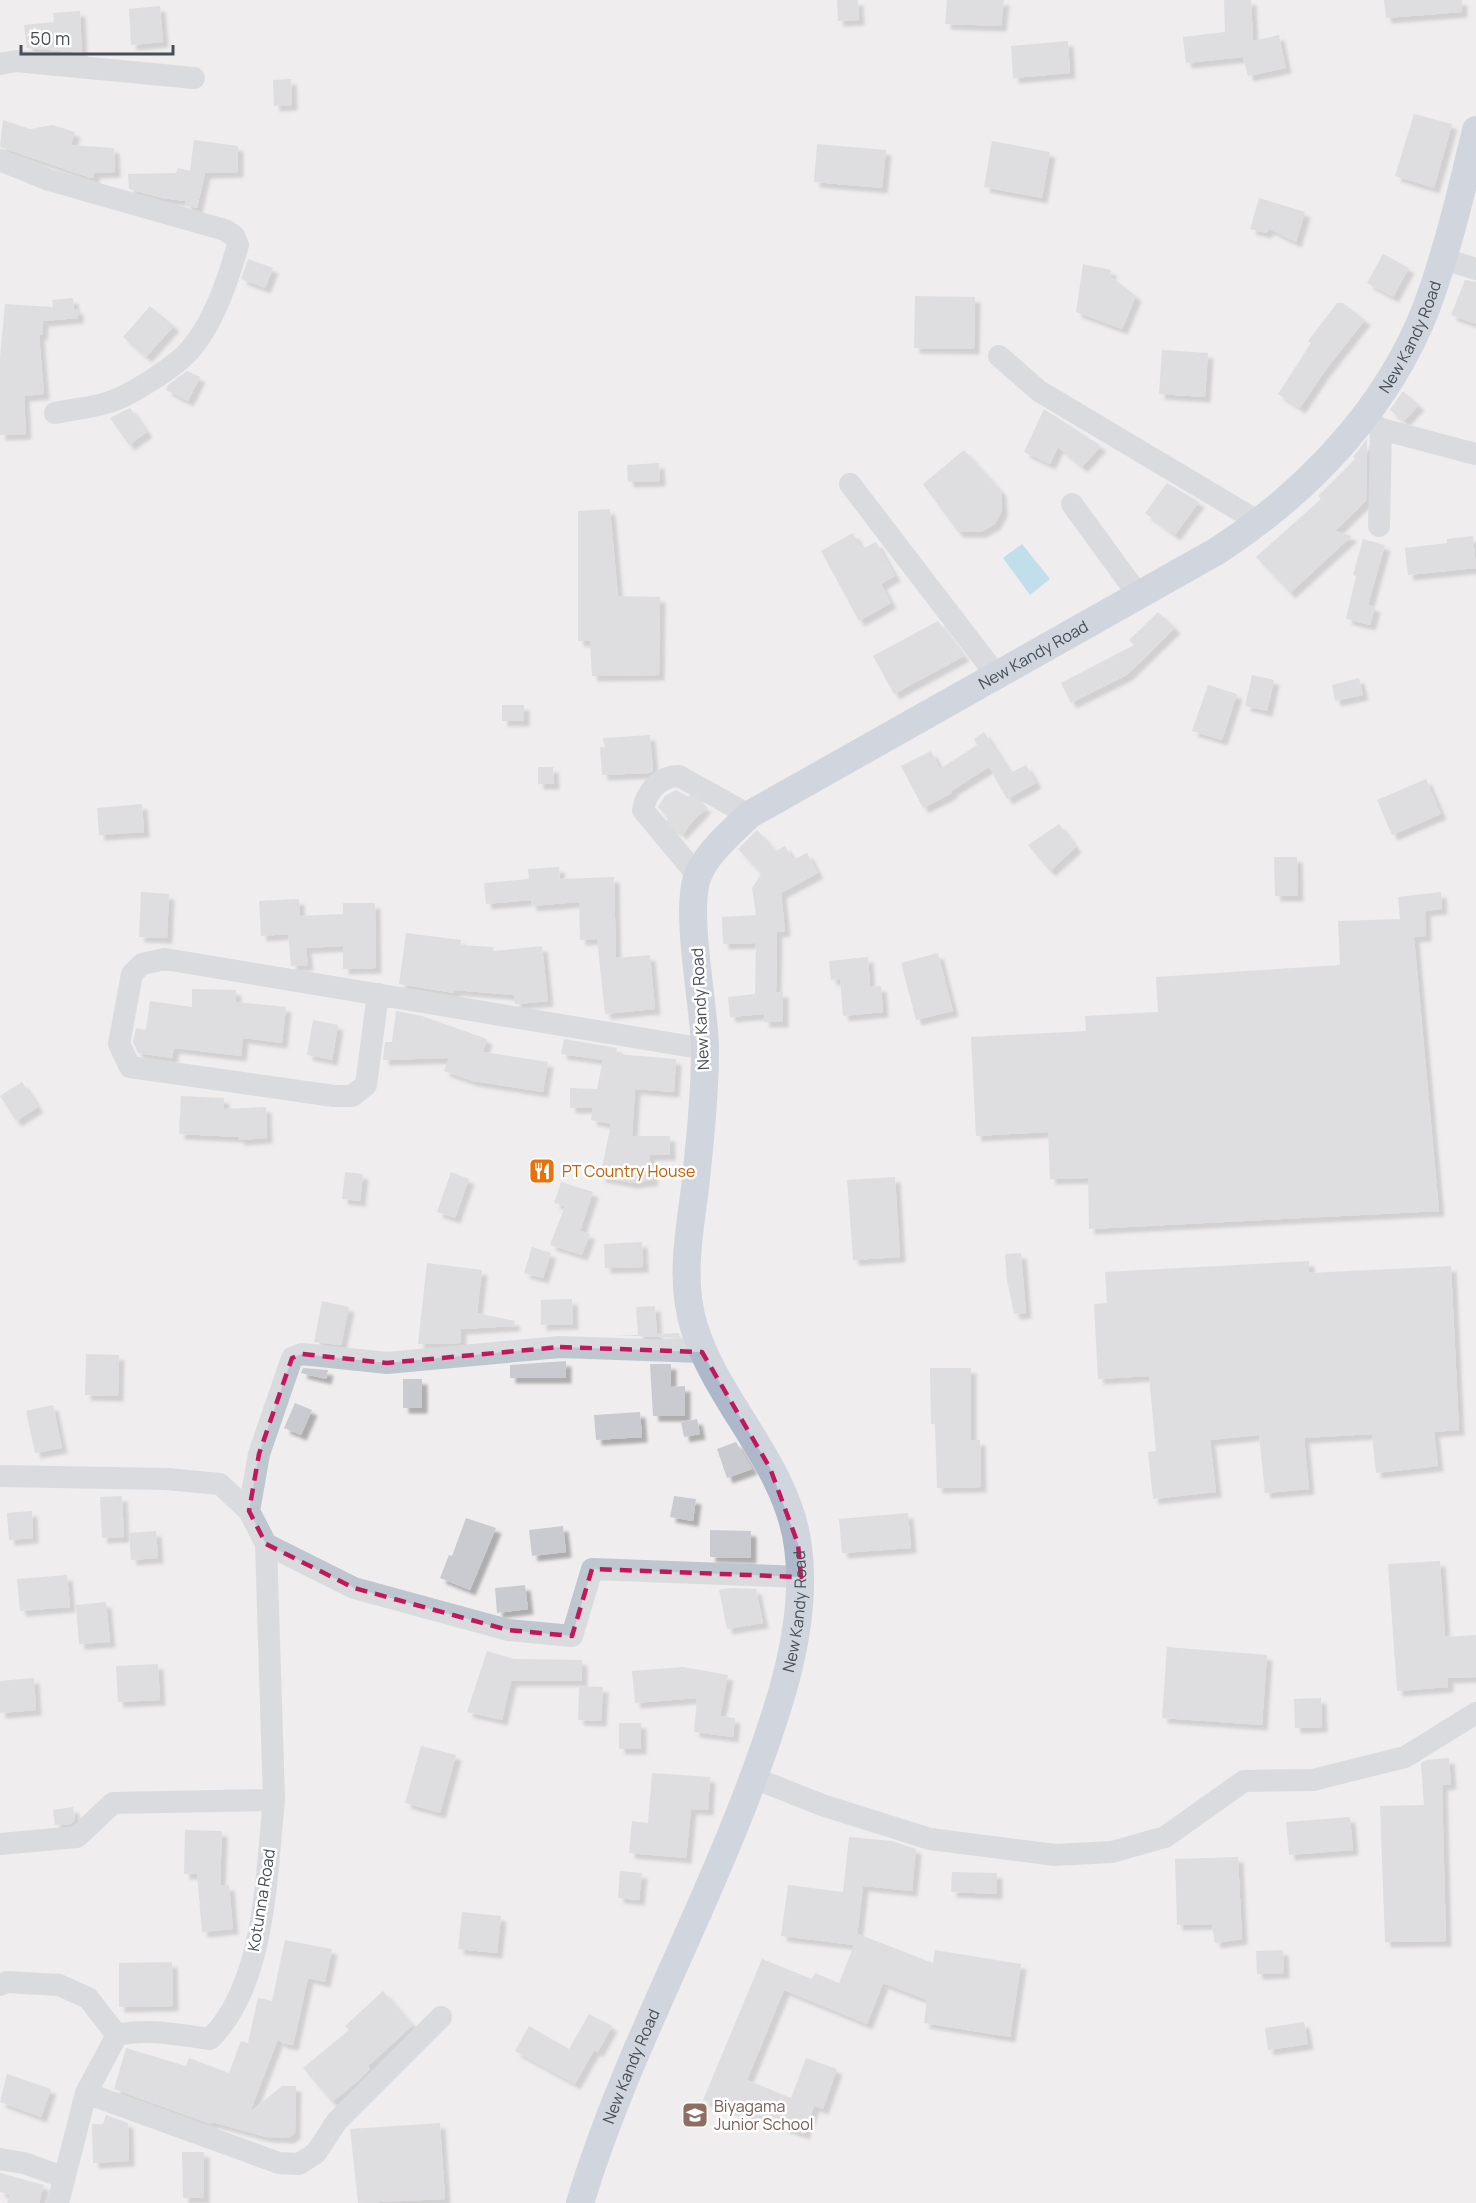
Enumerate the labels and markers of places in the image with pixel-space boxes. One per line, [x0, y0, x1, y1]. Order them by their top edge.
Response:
restaurant icon: PT Country House [527, 1156, 557, 1186]
place label: PT Country House [562, 1160, 695, 1182]
place label: Biyagama Junior School [714, 2095, 813, 2135]
school or university icon: Biyagama Junior School [680, 2100, 710, 2130]

